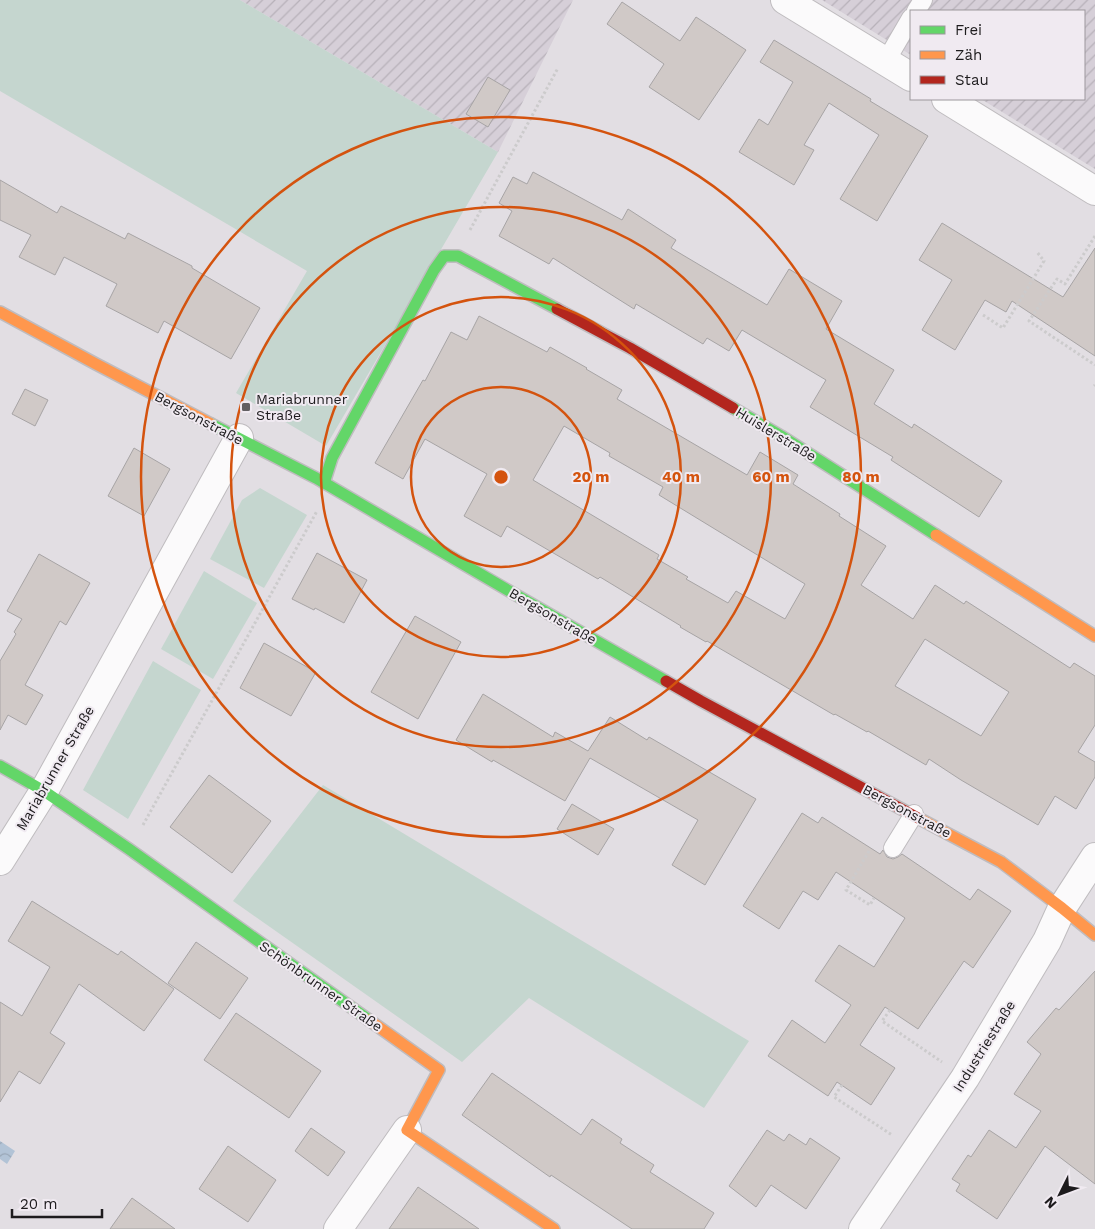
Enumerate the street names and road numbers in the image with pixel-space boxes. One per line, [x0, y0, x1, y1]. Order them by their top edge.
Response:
street label: Bergsonstraße [152, 388, 246, 448]
street label: Huislerstraße [733, 404, 819, 464]
street label: Bergsonstraße [507, 585, 599, 647]
street label: Mariabrunner Straße [13, 703, 97, 833]
street label: Bergsonstraße [860, 781, 954, 841]
street label: Schönbrunner Straße [257, 938, 385, 1034]
street label: Industriestraße [950, 998, 1018, 1094]

